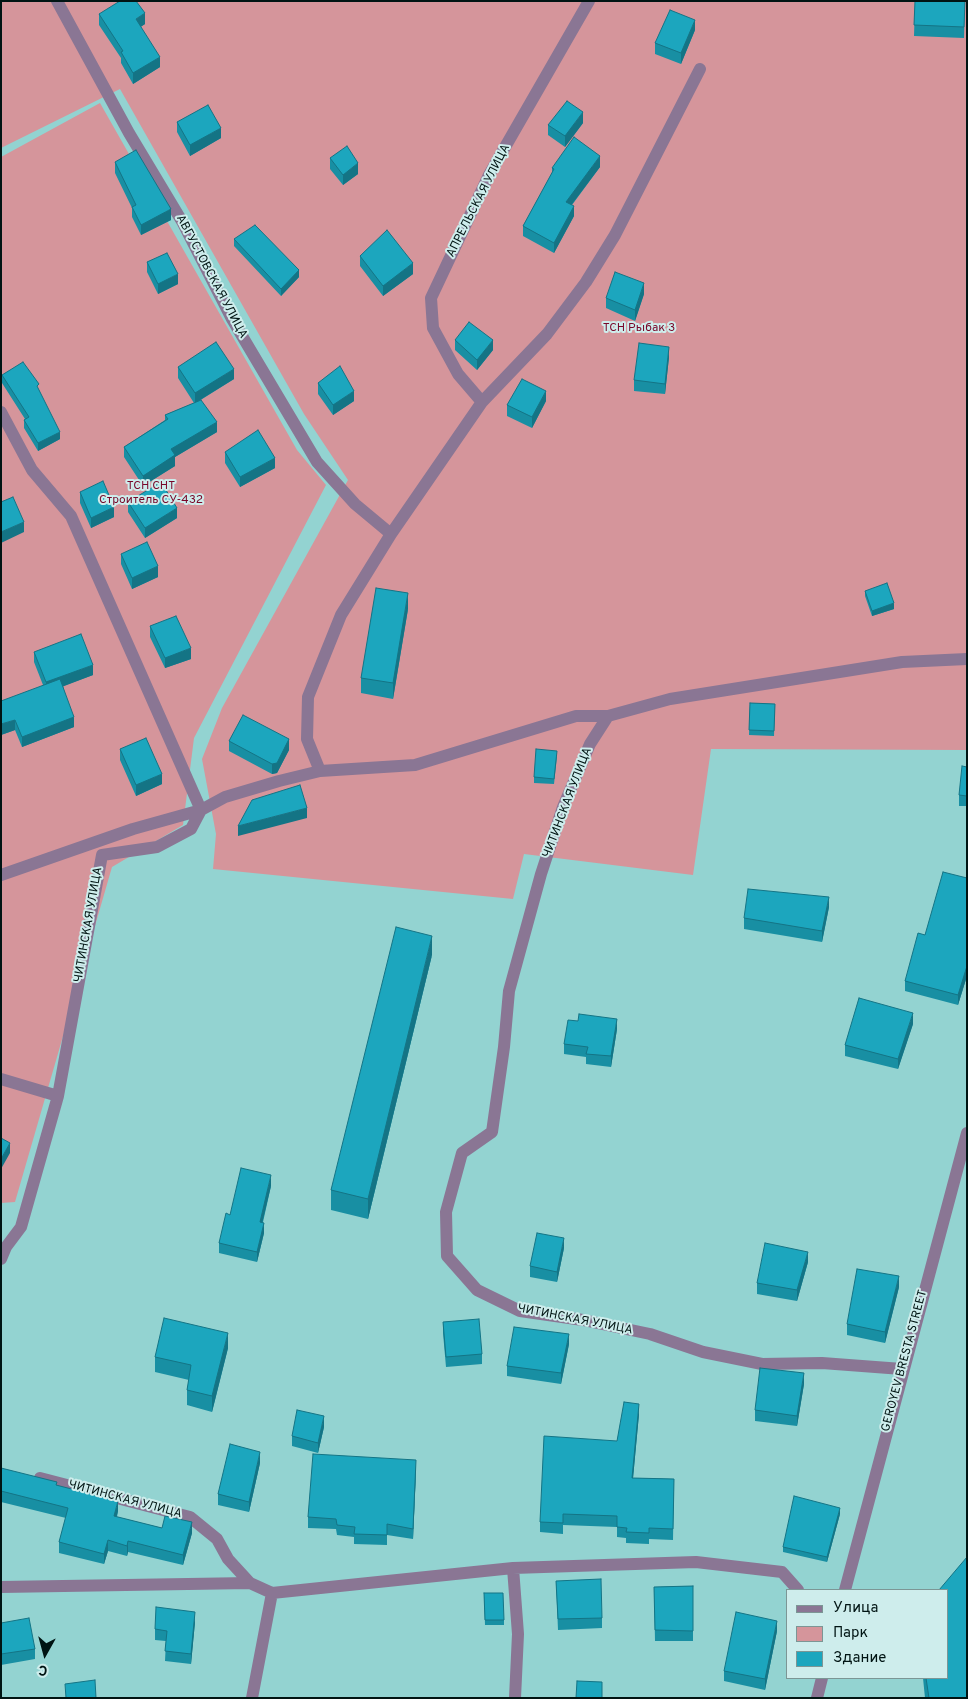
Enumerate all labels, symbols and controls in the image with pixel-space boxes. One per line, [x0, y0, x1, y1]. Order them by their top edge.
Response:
street label: АПРЕЛЬСКАЯ УЛИЦА [444, 142, 514, 260]
street label: АВГУСТОВСКАЯ УЛИЦА [172, 213, 250, 341]
park label: ТСН Рыбак 3 [603, 322, 675, 336]
park label: ТСН СНТ Строитель СУ-432 [99, 480, 203, 508]
street label: ЧИТИНСКАЯ УЛИЦА [540, 746, 596, 860]
street label: ЧИТИНСКАЯ УЛИЦА [72, 866, 106, 984]
street label: GEROYEV BRESTA STREET [879, 1289, 931, 1433]
street label: ЧИТИНСКАЯ УЛИЦА [516, 1302, 634, 1338]
street label: ЧИТИНСКАЯ УЛИЦА [67, 1478, 183, 1522]
legend [786, 1589, 948, 1679]
text: Улица [833, 1599, 878, 1618]
text: Парк [833, 1624, 868, 1643]
north arrow [20, 1629, 70, 1679]
text: Здание [833, 1649, 886, 1668]
text: С [38, 1660, 49, 1678]

